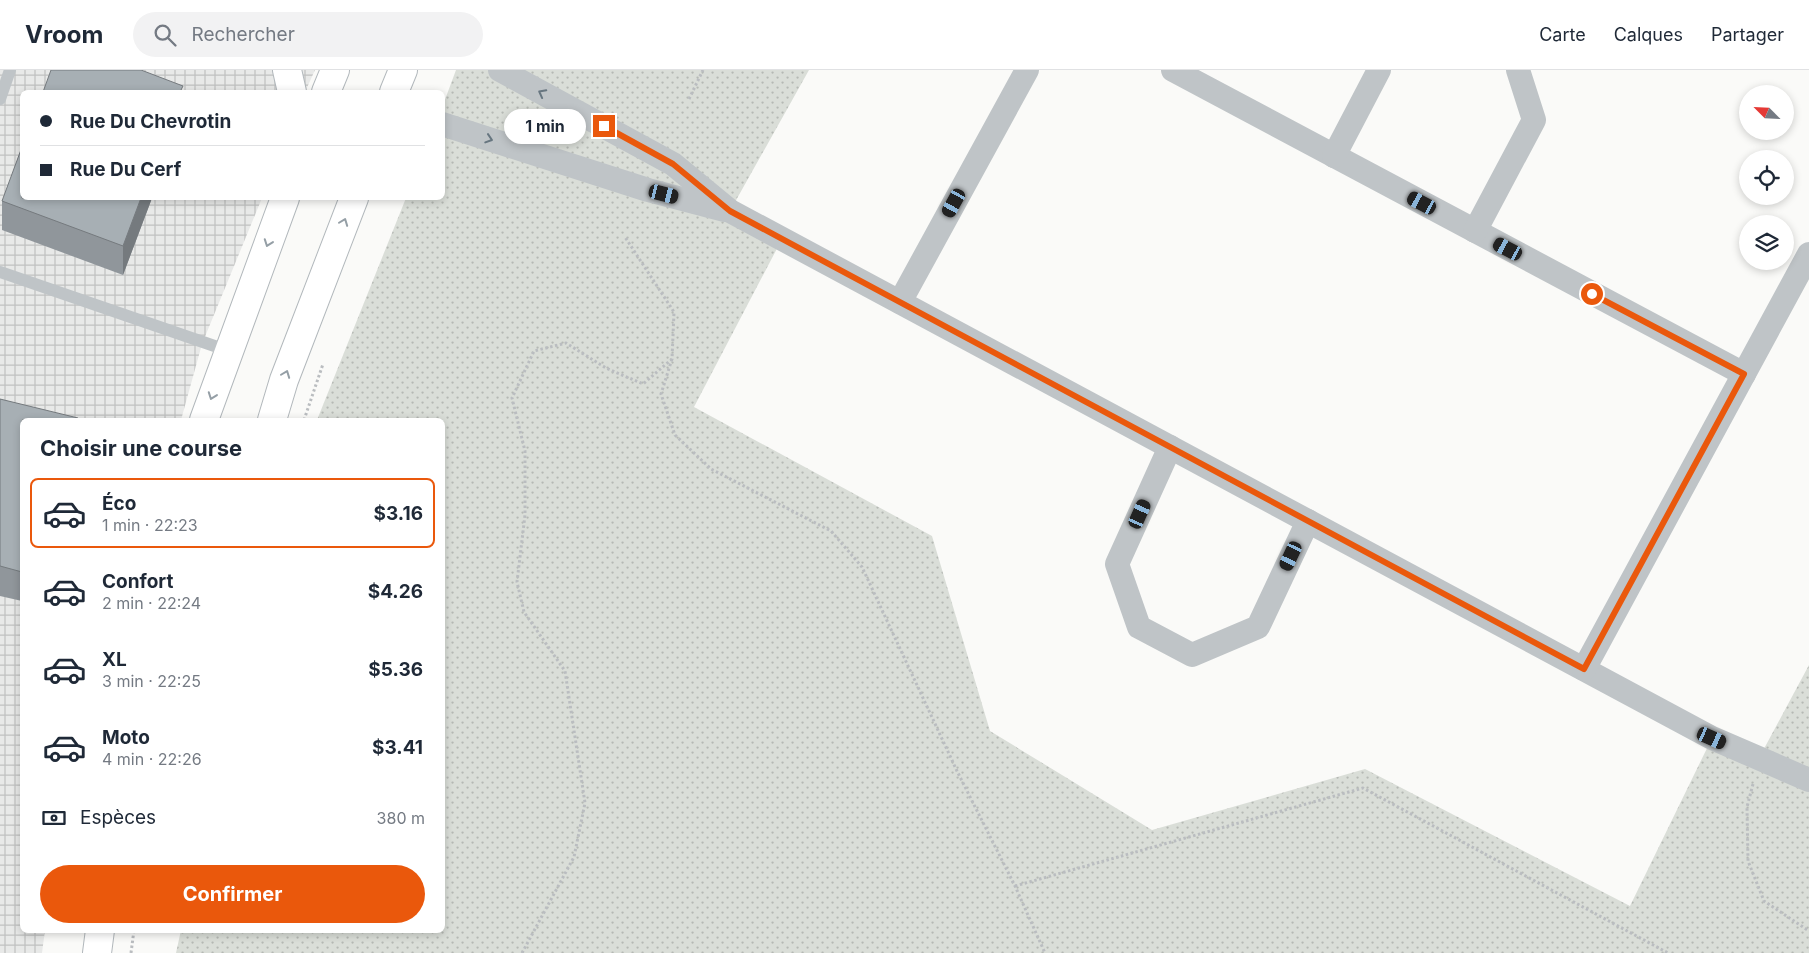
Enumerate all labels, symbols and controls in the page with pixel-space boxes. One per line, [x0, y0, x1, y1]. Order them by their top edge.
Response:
search box [133, 12, 483, 57]
text: Vroom [25, 20, 103, 49]
icon: search [151, 21, 179, 49]
text: Rechercher [191, 23, 295, 46]
text: Carte [1539, 24, 1586, 45]
text: Calques [1614, 24, 1683, 45]
text: Partager [1711, 24, 1784, 45]
north arrow [1739, 85, 1794, 140]
map controls [1739, 85, 1794, 270]
one-way arrow [538, 89, 547, 99]
callout: 1 min [504, 108, 586, 144]
text: Rue Du Chevrotin [70, 110, 231, 133]
route end [593, 115, 615, 137]
text: 1 min [525, 116, 565, 136]
one-way arrow [484, 133, 493, 143]
button: locate [1739, 150, 1794, 205]
text: Rue Du Cerf [70, 158, 181, 181]
car [647, 183, 680, 205]
car [940, 186, 967, 220]
car [1405, 189, 1438, 217]
button: layers [1739, 215, 1794, 270]
one-way arrow [338, 218, 348, 227]
car [1491, 235, 1524, 263]
one-way arrow [264, 239, 274, 247]
route start [1581, 283, 1603, 305]
one-way arrow [280, 370, 290, 378]
one-way arrow [208, 391, 218, 400]
text: Choisir une course [40, 435, 242, 461]
icon: car [42, 491, 87, 536]
text: Éco [102, 492, 136, 515]
car [1127, 497, 1152, 531]
text: $3.16 [374, 502, 423, 525]
text: 1 min · 22:23 [102, 515, 198, 535]
car [1277, 539, 1304, 573]
icon: car [42, 569, 87, 614]
text: Confort [102, 570, 173, 593]
text: $4.26 [368, 580, 423, 603]
text: 2 min · 22:24 [102, 593, 201, 613]
icon: car [42, 647, 87, 692]
text: XL [102, 648, 127, 671]
text: $5.36 [368, 658, 423, 681]
text: 3 min · 22:25 [102, 671, 201, 691]
icon: car [42, 725, 87, 770]
car [1695, 725, 1728, 751]
text: Moto [102, 726, 150, 749]
text: $3.41 [372, 736, 423, 759]
text: 4 min · 22:26 [102, 749, 202, 769]
icon: cash [40, 804, 68, 832]
text: Espèces [80, 806, 156, 829]
text: 380 m [377, 808, 425, 828]
button: Confirmer [40, 865, 425, 923]

